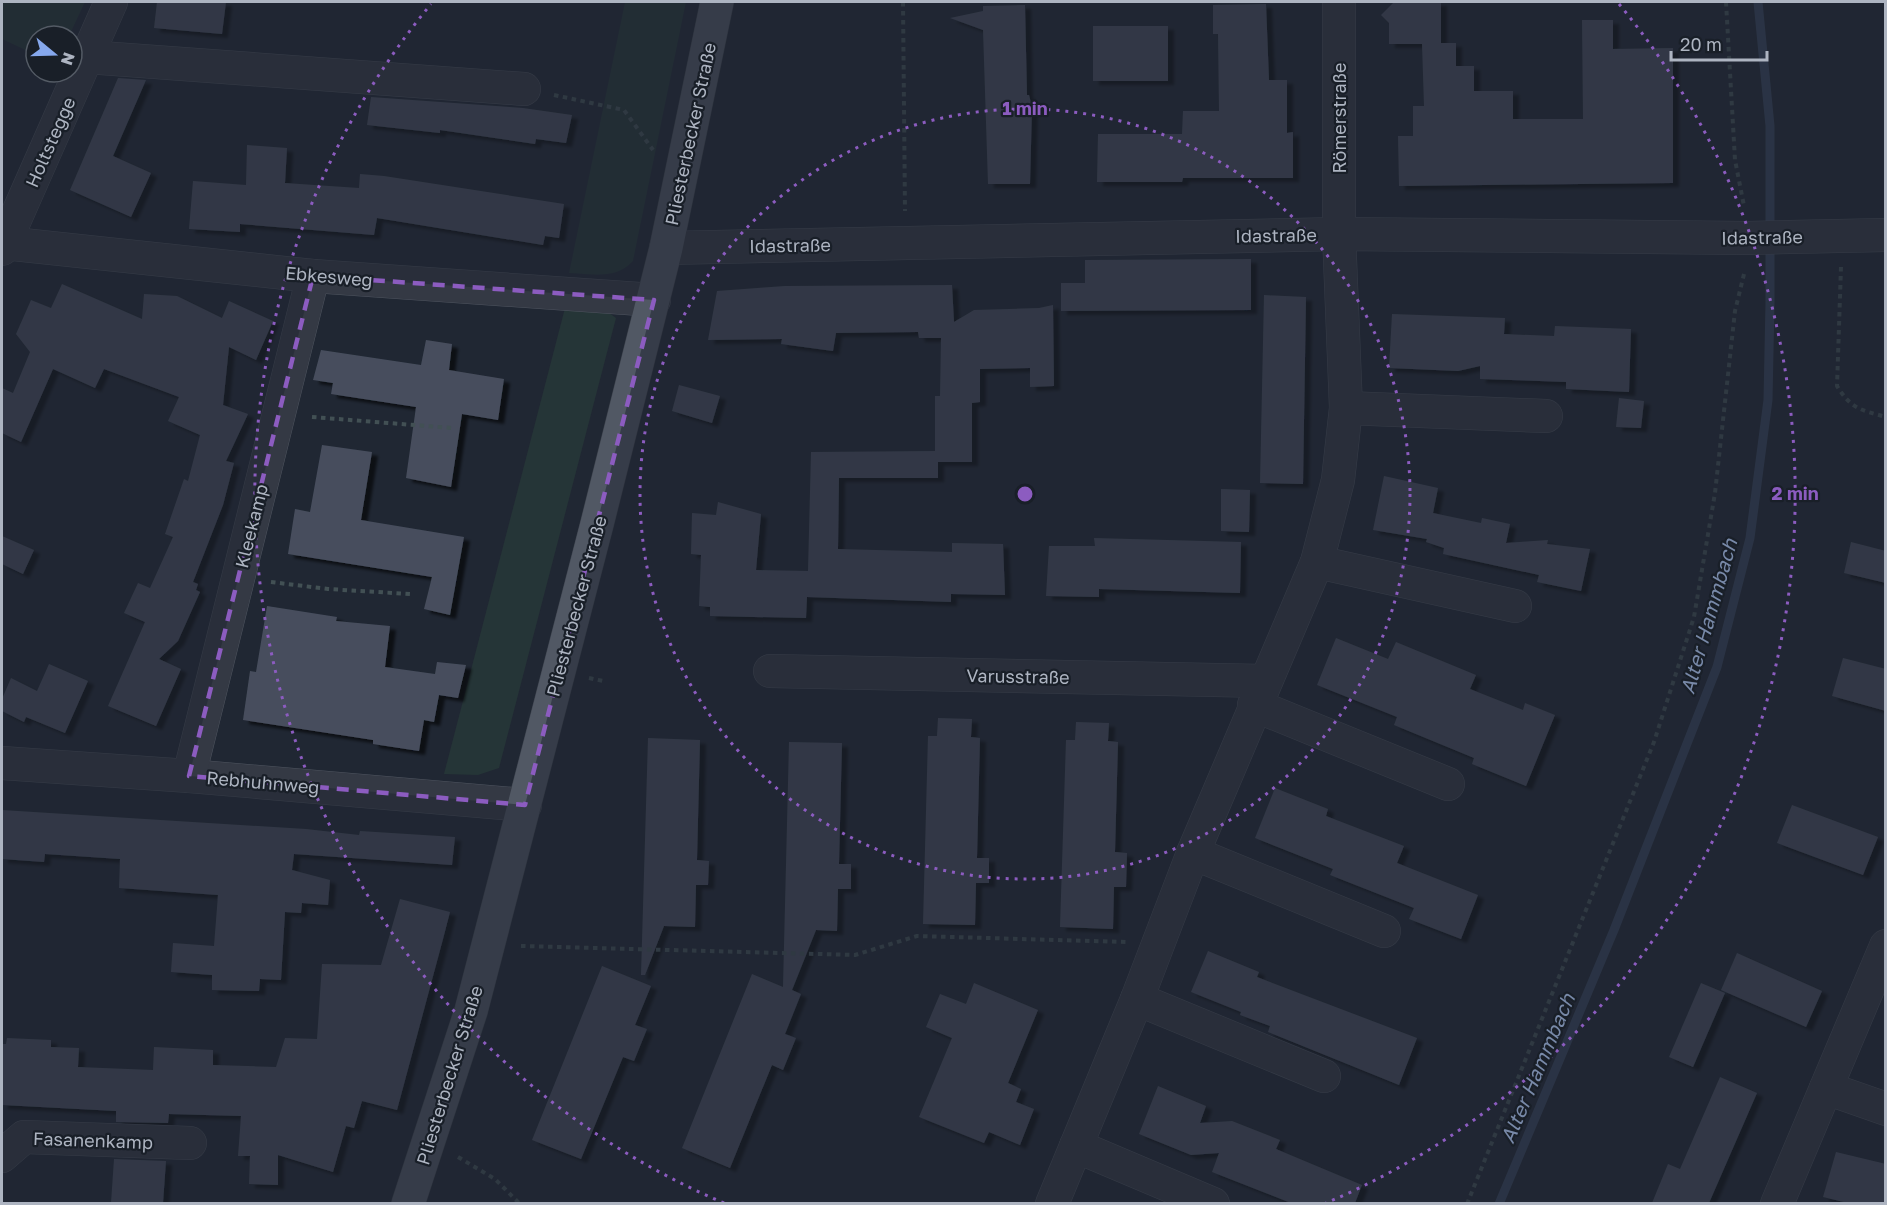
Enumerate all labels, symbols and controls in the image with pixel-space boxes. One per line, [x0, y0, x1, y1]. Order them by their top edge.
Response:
north arrow [24, 24, 84, 84]
scale bar [1671, 24, 1767, 62]
text: 20 m [1680, 33, 1722, 55]
street label: Pliesterbecker Straße [660, 41, 720, 227]
text: N [57, 50, 80, 68]
street label: Römerstraße [1328, 63, 1350, 173]
street label: Holtstegge [20, 93, 80, 191]
text: 1 min [1002, 97, 1048, 119]
street label: Idastraße [1235, 223, 1317, 247]
street label: Idastraße [1721, 225, 1803, 249]
street label: Idastraße [749, 233, 831, 257]
street label: Ebkesweg [284, 261, 374, 291]
street label: Kleekamp [230, 482, 272, 570]
text: 2 min [1771, 482, 1819, 504]
centre of rings [1015, 484, 1035, 504]
street label: Pliesterbecker Straße [541, 513, 611, 699]
water label: Alter Hammbach [1674, 535, 1742, 696]
street label: Varusstraße [966, 664, 1070, 688]
street label: Rebhuhnweg [206, 766, 320, 798]
street label: Pliesterbecker Straße [411, 983, 487, 1167]
water label: Alter Hammbach [1495, 989, 1580, 1146]
street label: Fasanenkamp [33, 1127, 153, 1153]

